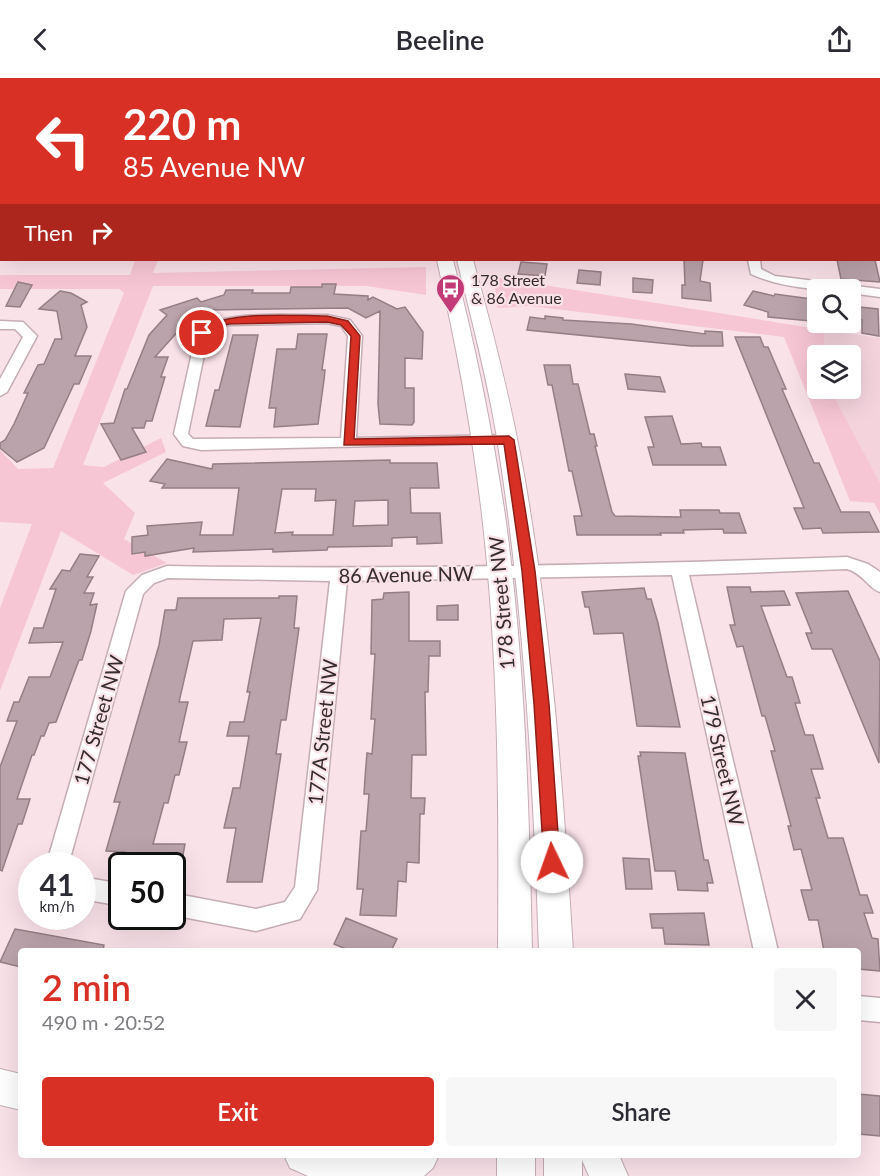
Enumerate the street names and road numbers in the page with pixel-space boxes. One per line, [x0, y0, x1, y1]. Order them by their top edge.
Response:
street label: 178 Street NW [483, 535, 519, 671]
street label: 86 Avenue NW [338, 561, 474, 587]
street label: 177 Street NW [68, 652, 128, 788]
street label: 177A Street NW [302, 658, 342, 806]
street label: 179 Street NW [696, 692, 750, 828]

